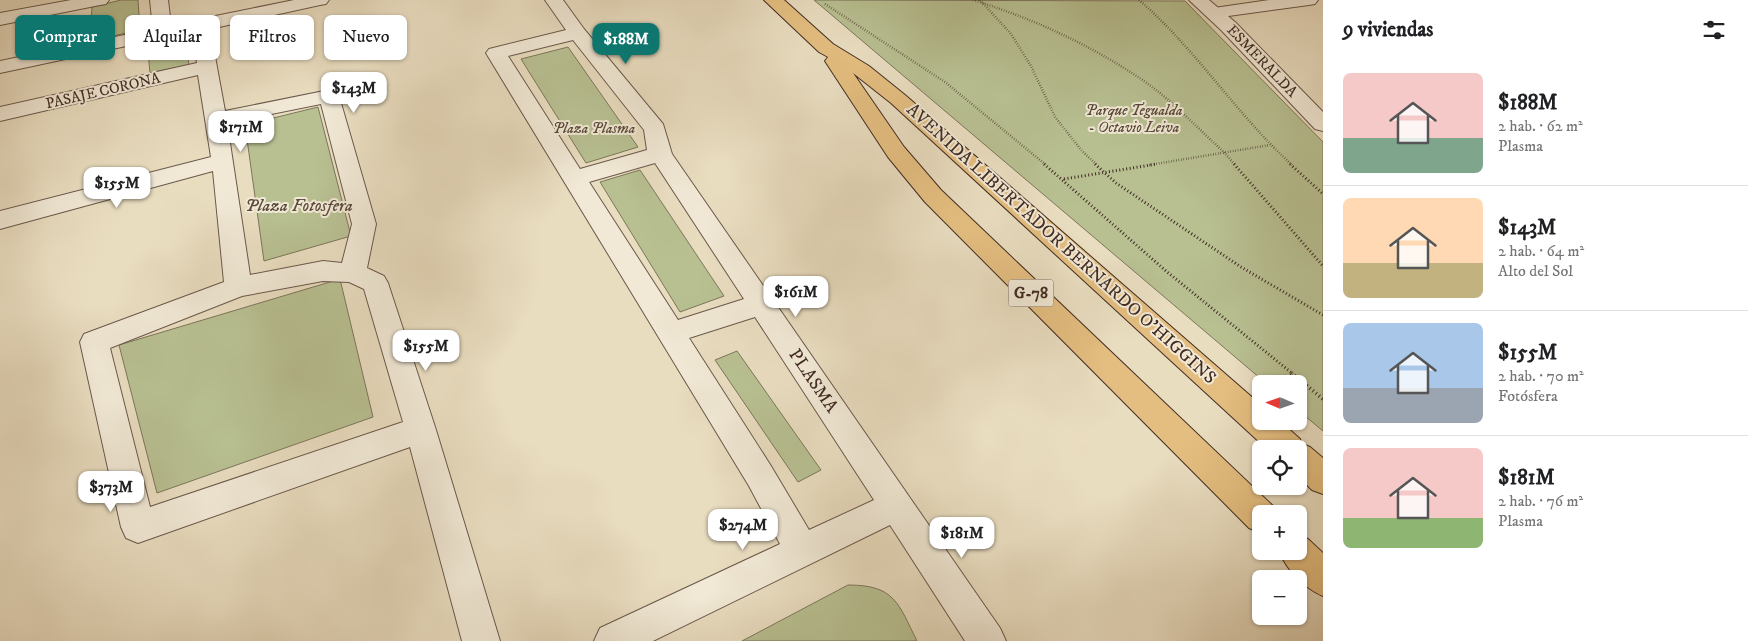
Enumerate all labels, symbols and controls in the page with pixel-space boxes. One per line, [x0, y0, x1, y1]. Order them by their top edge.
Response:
chip: Comprar [15, 15, 115, 60]
chip: Alquilar [125, 15, 220, 60]
chip: Filtros [230, 15, 314, 60]
chip: Nuevo [324, 15, 407, 60]
icon: filters [1700, 16, 1728, 44]
text: 9 viviendas [1343, 17, 1433, 43]
street label: ESMERALDA [1223, 21, 1302, 102]
pin: $188M [591, 22, 661, 65]
text: $188M [603, 29, 649, 49]
street label: PASAJE CORONA [44, 68, 163, 113]
pin: $143M [319, 72, 389, 114]
text: $143M [332, 78, 376, 98]
text: $188M [1498, 90, 1557, 116]
icon: home [1383, 93, 1443, 153]
street label: AVENIDA LIBERTADOR BERNARDO O'HIGGINS [902, 99, 1220, 389]
park label: Parque Tegualda - Octavio Leiva [1085, 101, 1183, 137]
pin: $171M [206, 110, 276, 153]
text: 2 hab. · 62 m² [1498, 116, 1583, 136]
text: $171M [219, 117, 263, 137]
park label: Plaza Plasma [553, 119, 635, 138]
text: Plasma [1498, 136, 1543, 156]
pin: $155M [82, 166, 152, 209]
text: $155M [94, 173, 140, 193]
park label: Plaza Fotosfera [245, 195, 353, 217]
text: $143M [1498, 215, 1556, 241]
icon: home [1383, 218, 1443, 278]
text: 2 hab. · 64 m² [1498, 241, 1584, 261]
text: Alto del Sol [1498, 261, 1573, 281]
pin: $161M [761, 276, 831, 318]
road number: G-78 [1008, 280, 1054, 306]
text: $161M [774, 282, 818, 302]
pin: $155M [391, 330, 461, 372]
text: $155M [403, 336, 449, 356]
text: $155M [1498, 340, 1557, 366]
icon: home [1383, 343, 1443, 403]
street label: PLASMA [784, 345, 843, 418]
text: 2 hab. · 70 m² [1498, 366, 1584, 386]
north arrow [1252, 375, 1308, 430]
map controls [1252, 375, 1307, 625]
text: Fotósfera [1498, 386, 1558, 406]
button: locate [1252, 440, 1307, 495]
text: $181M [1498, 465, 1555, 491]
icon: home [1383, 468, 1443, 528]
pin: $373M [76, 470, 146, 513]
text: $373M [89, 477, 133, 497]
text: 2 hab. · 76 m² [1498, 491, 1583, 511]
button: + [1252, 505, 1307, 560]
pin: $274M [708, 508, 778, 551]
text: Plasma [1498, 511, 1543, 531]
text: $274M [719, 515, 767, 535]
pin: $181M [927, 516, 997, 559]
text: $181M [940, 523, 984, 543]
button: − [1252, 570, 1307, 625]

